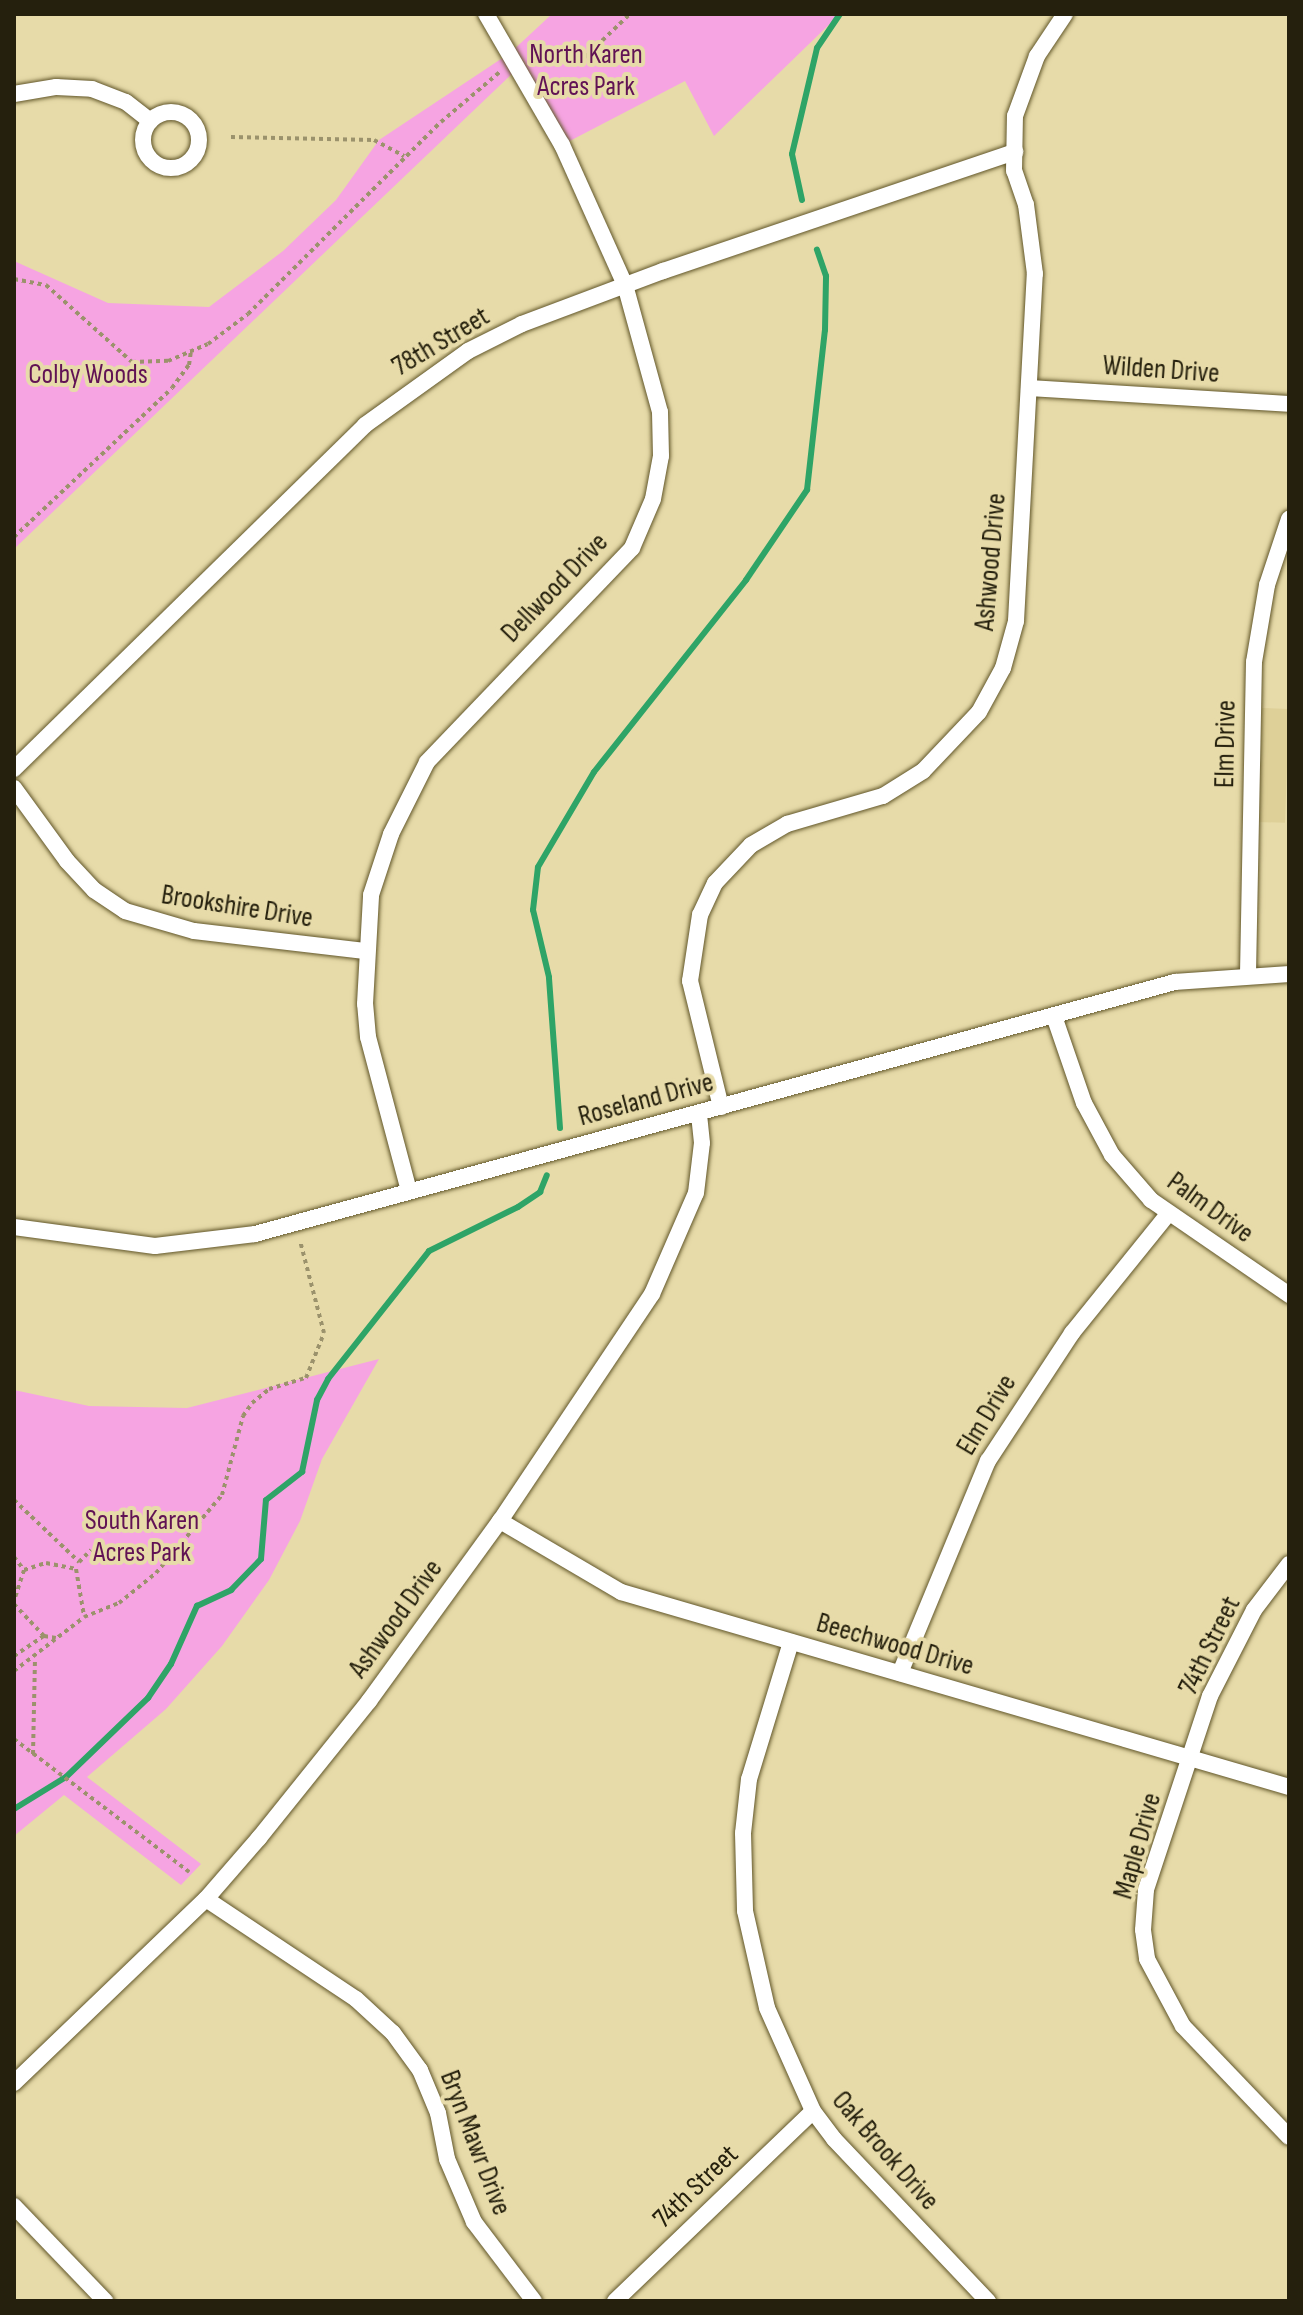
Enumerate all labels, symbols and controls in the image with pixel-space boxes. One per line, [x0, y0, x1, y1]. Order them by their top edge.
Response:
park label: North Karen Acres Park [529, 38, 643, 104]
street label: 78th Street [386, 300, 496, 384]
street label: Wilden Drive [1102, 349, 1220, 391]
park label: Colby Woods [28, 358, 148, 392]
street label: Ashwood Drive [968, 492, 1014, 632]
street label: Dellwood Drive [495, 526, 615, 650]
street label: Elm Drive [1208, 700, 1244, 788]
street label: Brookshire Drive [159, 878, 315, 936]
street label: Roseland Drive [575, 1066, 717, 1134]
street label: Palm Drive [1160, 1165, 1260, 1251]
street label: Elm Drive [950, 1369, 1024, 1461]
park label: South Karen Acres Park [85, 1504, 199, 1570]
street label: Ashwood Drive [342, 1553, 450, 1685]
street label: 74th Street [1172, 1591, 1248, 1701]
street label: Beechwood Drive [813, 1607, 977, 1683]
street label: Maple Drive [1107, 1789, 1169, 1903]
street label: Bryn Mawr Drive [432, 2066, 518, 2220]
street label: Oak Brook Drive [824, 2085, 946, 2217]
street label: 74th Street [646, 2138, 746, 2236]

